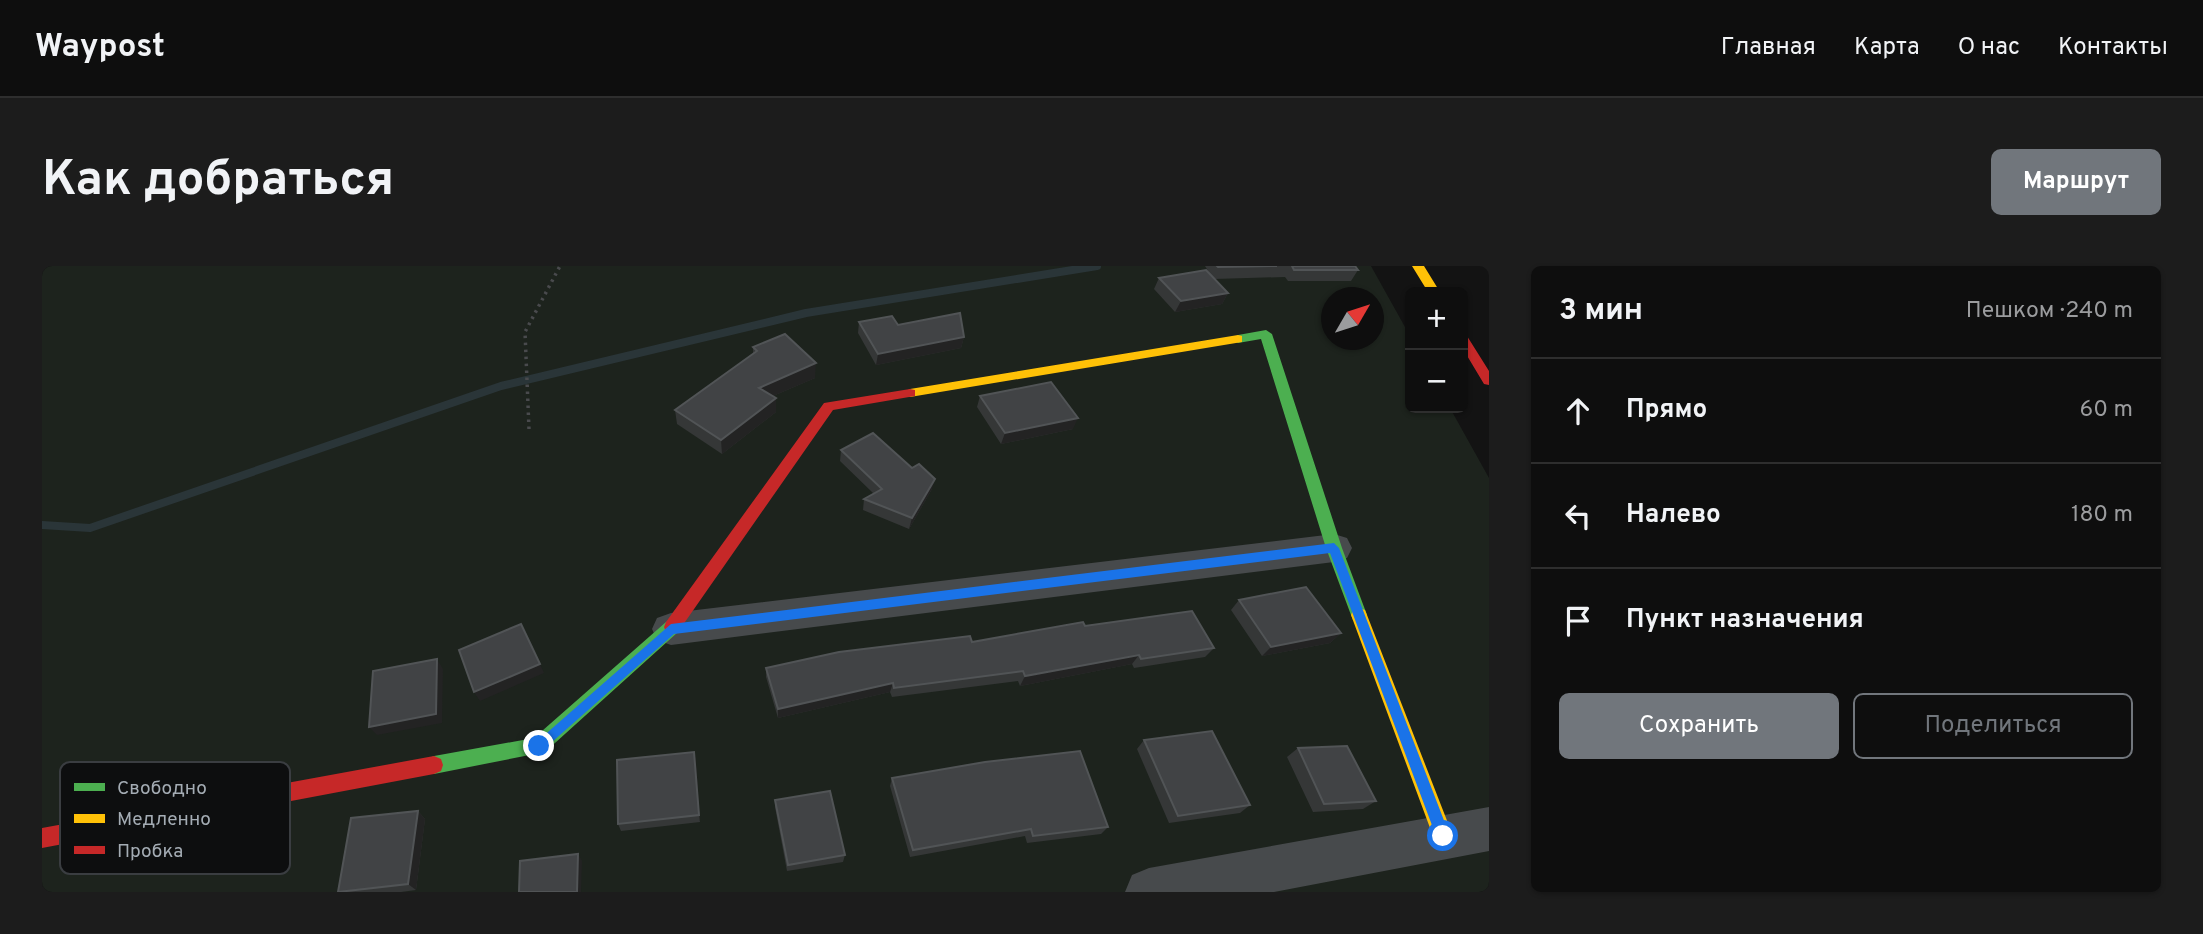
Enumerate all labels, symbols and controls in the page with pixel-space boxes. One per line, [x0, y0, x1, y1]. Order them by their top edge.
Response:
text: Waypost [35, 27, 165, 69]
text: Главная [1721, 33, 1816, 63]
text: Карта [1854, 33, 1920, 63]
text: О нас [1958, 33, 2020, 63]
text: Контакты [2058, 33, 2168, 63]
button: Маршрут [1991, 149, 2161, 215]
text: Как добраться [42, 151, 394, 213]
north arrow [1321, 287, 1384, 350]
map controls [1405, 287, 1468, 413]
button: + [1405, 287, 1468, 350]
text: 3 мин [1559, 293, 1643, 330]
text: Пешком · 240 m [1966, 297, 2133, 326]
button: − [1405, 350, 1468, 413]
icon: ahead [1559, 392, 1597, 430]
text: Прямо [1626, 394, 1707, 427]
text: 60 m [2080, 396, 2133, 425]
icon: left [1559, 497, 1597, 535]
text: Налево [1626, 499, 1721, 532]
text: 180 m [2071, 501, 2133, 530]
icon: arrive [1559, 602, 1597, 640]
text: Пункт назначения [1626, 604, 1864, 637]
button: Сохранить [1559, 693, 1839, 759]
button: Поделиться [1853, 693, 2133, 759]
route end [523, 730, 554, 761]
legend [60, 762, 290, 874]
text: Свободно [117, 777, 207, 801]
text: Медленно [117, 808, 211, 832]
route start [1427, 820, 1458, 851]
text: Пробка [117, 840, 183, 864]

